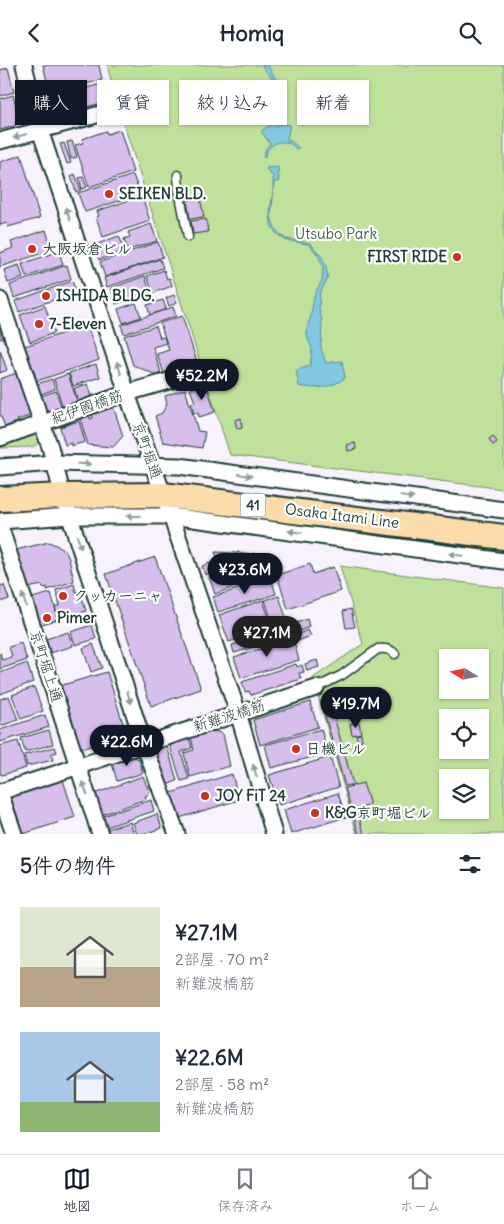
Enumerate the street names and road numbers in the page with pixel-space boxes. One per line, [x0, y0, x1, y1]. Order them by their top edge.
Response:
street label: 紀伊國橋筋 [48, 385, 125, 428]
street label: 京町堀通 [128, 418, 167, 481]
road number: 41 [240, 493, 266, 517]
street label: Osaka Itami Line [284, 499, 400, 532]
street label: 京町堀上通 [26, 627, 67, 704]
street label: 新難波橋筋 [190, 695, 267, 736]

